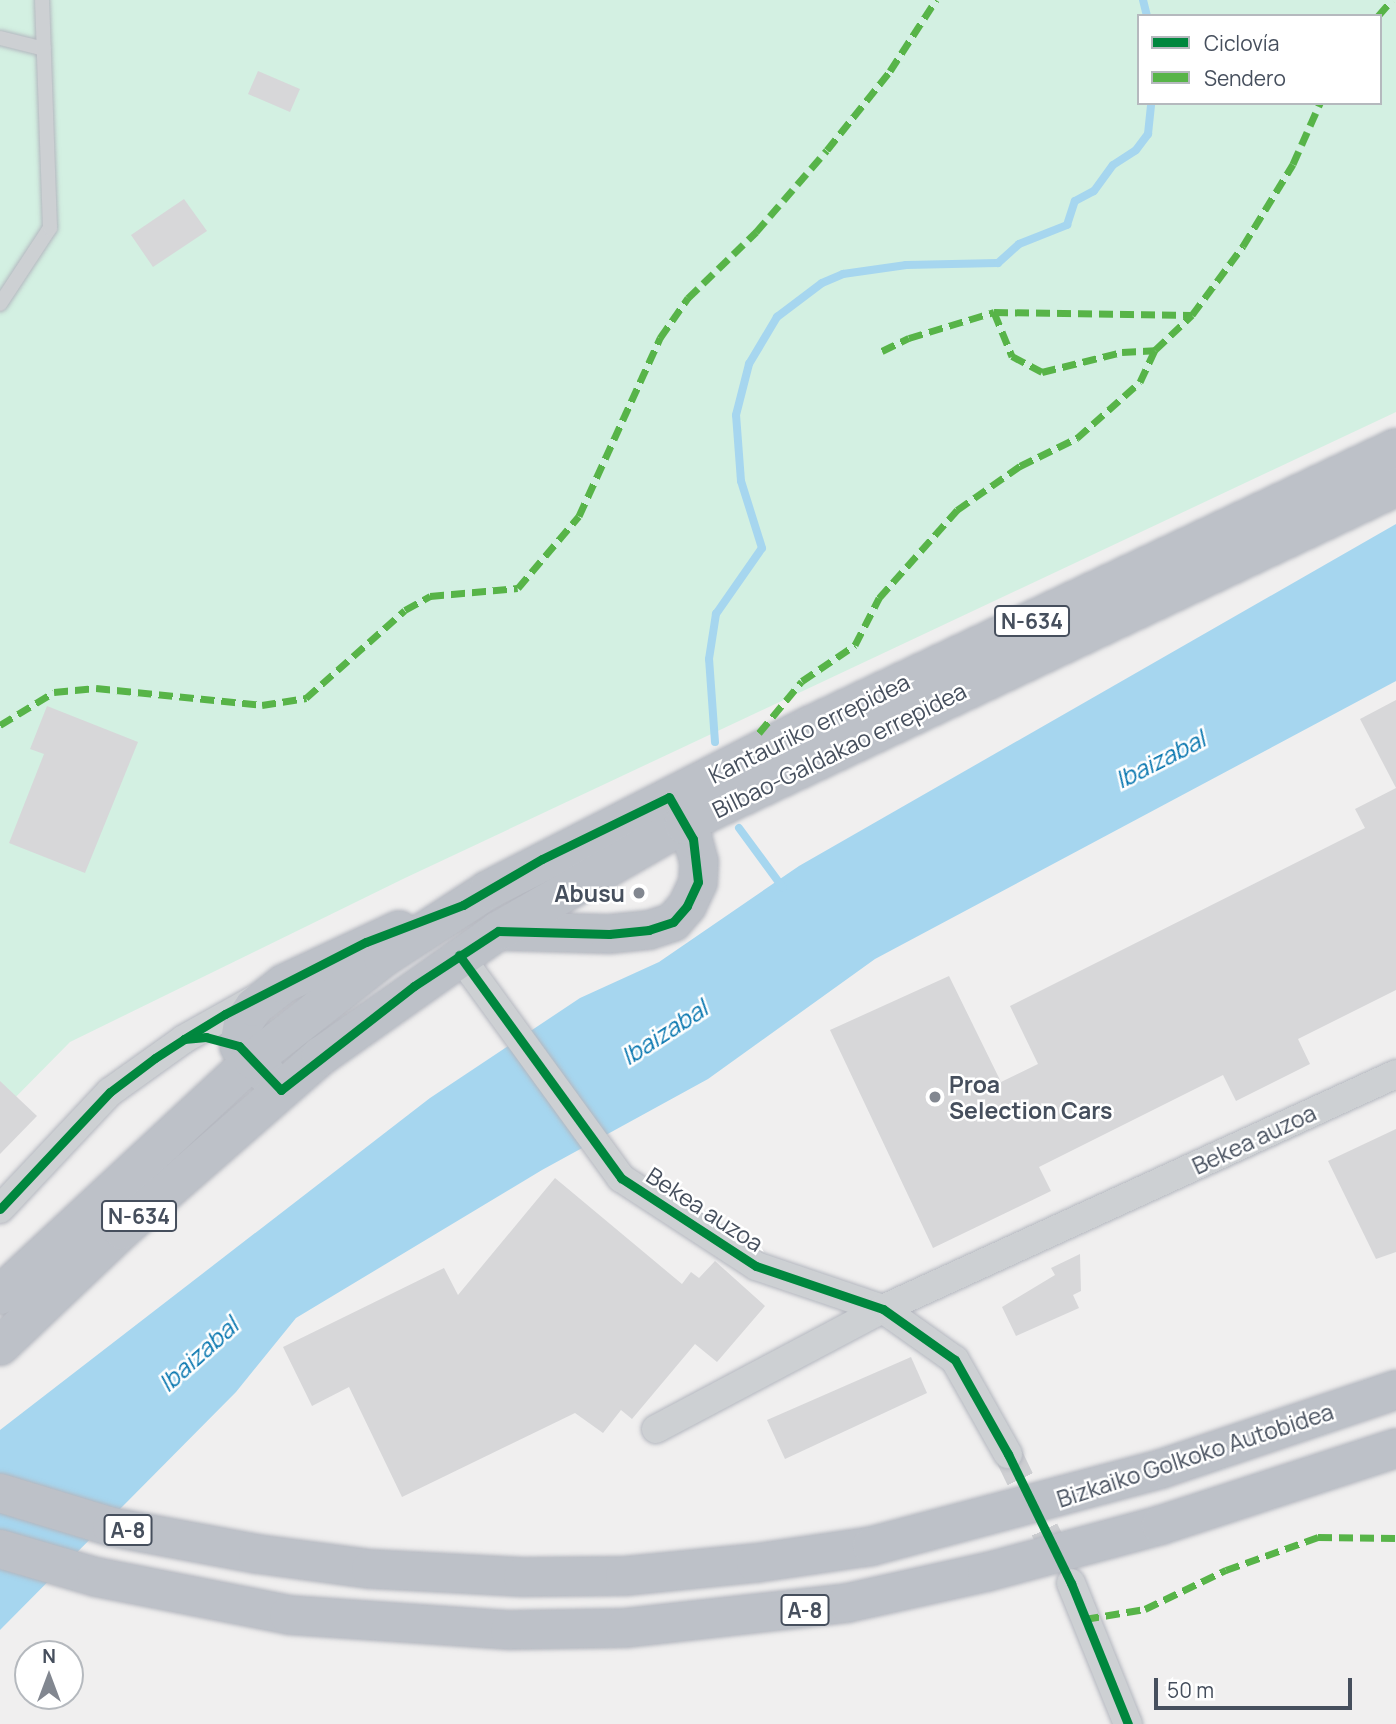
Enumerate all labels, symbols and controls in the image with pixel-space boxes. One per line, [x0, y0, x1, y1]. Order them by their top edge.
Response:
legend [1137, 14, 1382, 105]
text: Ciclovía [1204, 29, 1279, 57]
text: Sendero [1204, 64, 1286, 92]
road number: N-634 [993, 604, 1070, 638]
street label: Kantauriko errepidea [704, 667, 914, 789]
street label: Bilbao-Galdakao errepidea [708, 676, 970, 824]
water label: Ibaizabal [1110, 724, 1210, 794]
place label: Abusu [554, 879, 625, 907]
marker: Abusu [631, 885, 647, 901]
water label: Ibaizabal [615, 993, 713, 1071]
place label: Proa Selection Cars [949, 1070, 1113, 1124]
marker: Proa Selection Cars [927, 1089, 943, 1105]
street label: Bekea auzoa [1188, 1098, 1320, 1180]
street label: Bekea auzoa [642, 1161, 768, 1257]
road number: N-634 [100, 1198, 178, 1234]
water label: Ibaizabal [152, 1311, 244, 1397]
street label: Bizkaiko Golkoko Autobidea [1053, 1397, 1337, 1513]
road number: A-8 [104, 1512, 152, 1548]
road number: A-8 [780, 1592, 830, 1628]
north arrow [14, 1640, 84, 1710]
text: N [42, 1643, 56, 1669]
scale bar [1158, 1664, 1356, 1708]
text: 50 m [1167, 1676, 1214, 1704]

